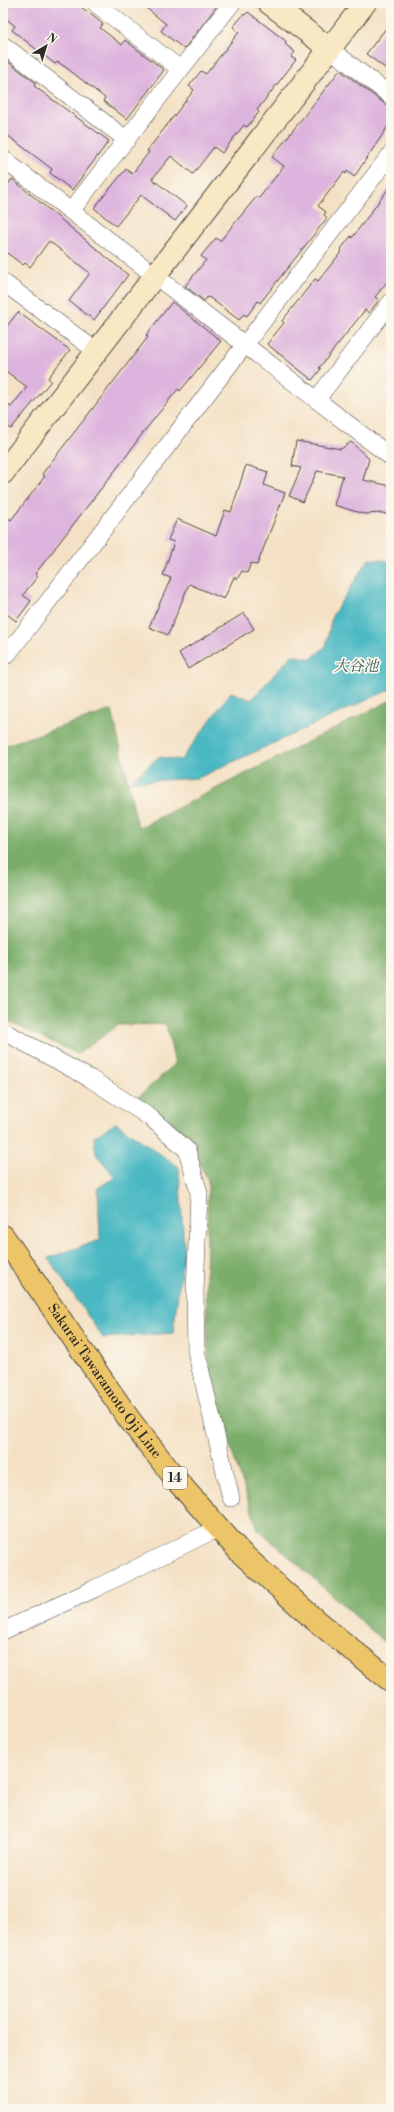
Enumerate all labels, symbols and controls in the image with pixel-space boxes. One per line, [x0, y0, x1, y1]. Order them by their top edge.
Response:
north arrow [26, 26, 66, 66]
text: N [44, 31, 60, 47]
water label: 大谷池 [333, 657, 380, 676]
street label: Sakurai Tawaramoto Oji Line [43, 1300, 165, 1462]
road number: 14 [163, 1467, 187, 1489]

